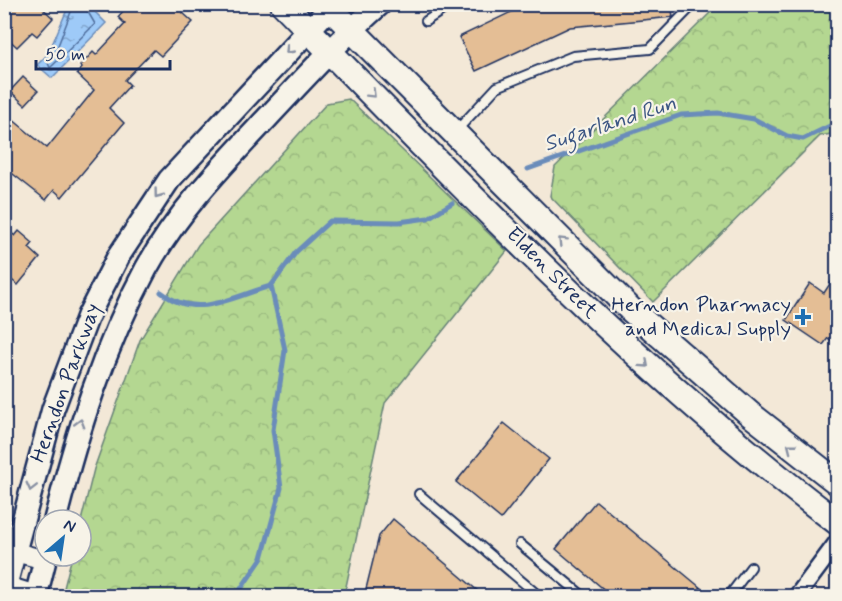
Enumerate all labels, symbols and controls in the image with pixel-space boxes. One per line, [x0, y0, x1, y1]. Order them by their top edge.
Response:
scale bar [36, 33, 170, 71]
text: 50 m [45, 43, 85, 67]
one-way arrow [285, 43, 296, 54]
one-way arrow [365, 87, 376, 98]
water label: Sugarland Run [540, 89, 681, 161]
one-way arrow [154, 187, 165, 198]
street label: Elden Street [500, 221, 605, 326]
one-way arrow [558, 237, 569, 248]
place label: Herndon Pharmacy and Medical Supply [611, 291, 791, 343]
street label: Herndon Parkway [24, 300, 108, 466]
marker: Herndon Pharmacy and Medical Supply [796, 310, 810, 324]
one-way arrow [638, 357, 649, 368]
one-way arrow [73, 418, 85, 429]
one-way arrow [787, 444, 798, 455]
one-way arrow [26, 482, 39, 492]
north arrow [33, 508, 93, 568]
text: N [60, 514, 79, 538]

